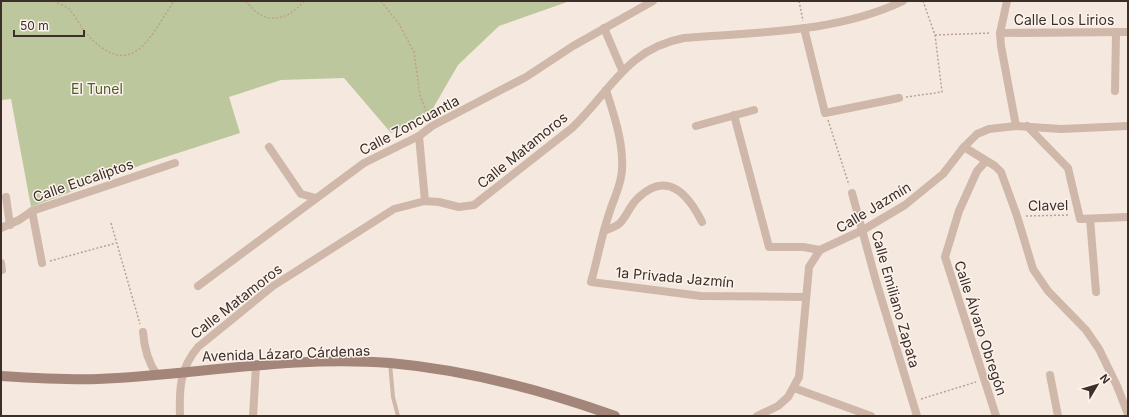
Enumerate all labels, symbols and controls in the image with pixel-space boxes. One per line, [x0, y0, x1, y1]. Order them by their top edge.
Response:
street label: Calle Los Lirios [1014, 11, 1114, 28]
scale bar [14, 12, 84, 38]
text: 50 m [20, 18, 49, 33]
park label: El Tunel [71, 80, 123, 97]
street label: Calle Zoncuantla [356, 92, 462, 158]
street label: Calle Matamoros [473, 108, 571, 192]
street label: Calle Eucaliptos [30, 155, 136, 205]
street label: Calle Jazmín [832, 178, 914, 236]
street label: Clavel [1028, 196, 1068, 214]
street label: Calle Emiliano Zapata [868, 228, 924, 370]
street label: Calle Álvaro Obregón [951, 258, 1011, 398]
street label: Calle Matamoros [187, 260, 285, 342]
street label: 1a Privada Jazmín [615, 263, 735, 291]
street label: Avenida Lázaro Cárdenas [201, 342, 371, 364]
north arrow [1077, 365, 1117, 405]
text: N [1097, 371, 1113, 386]

